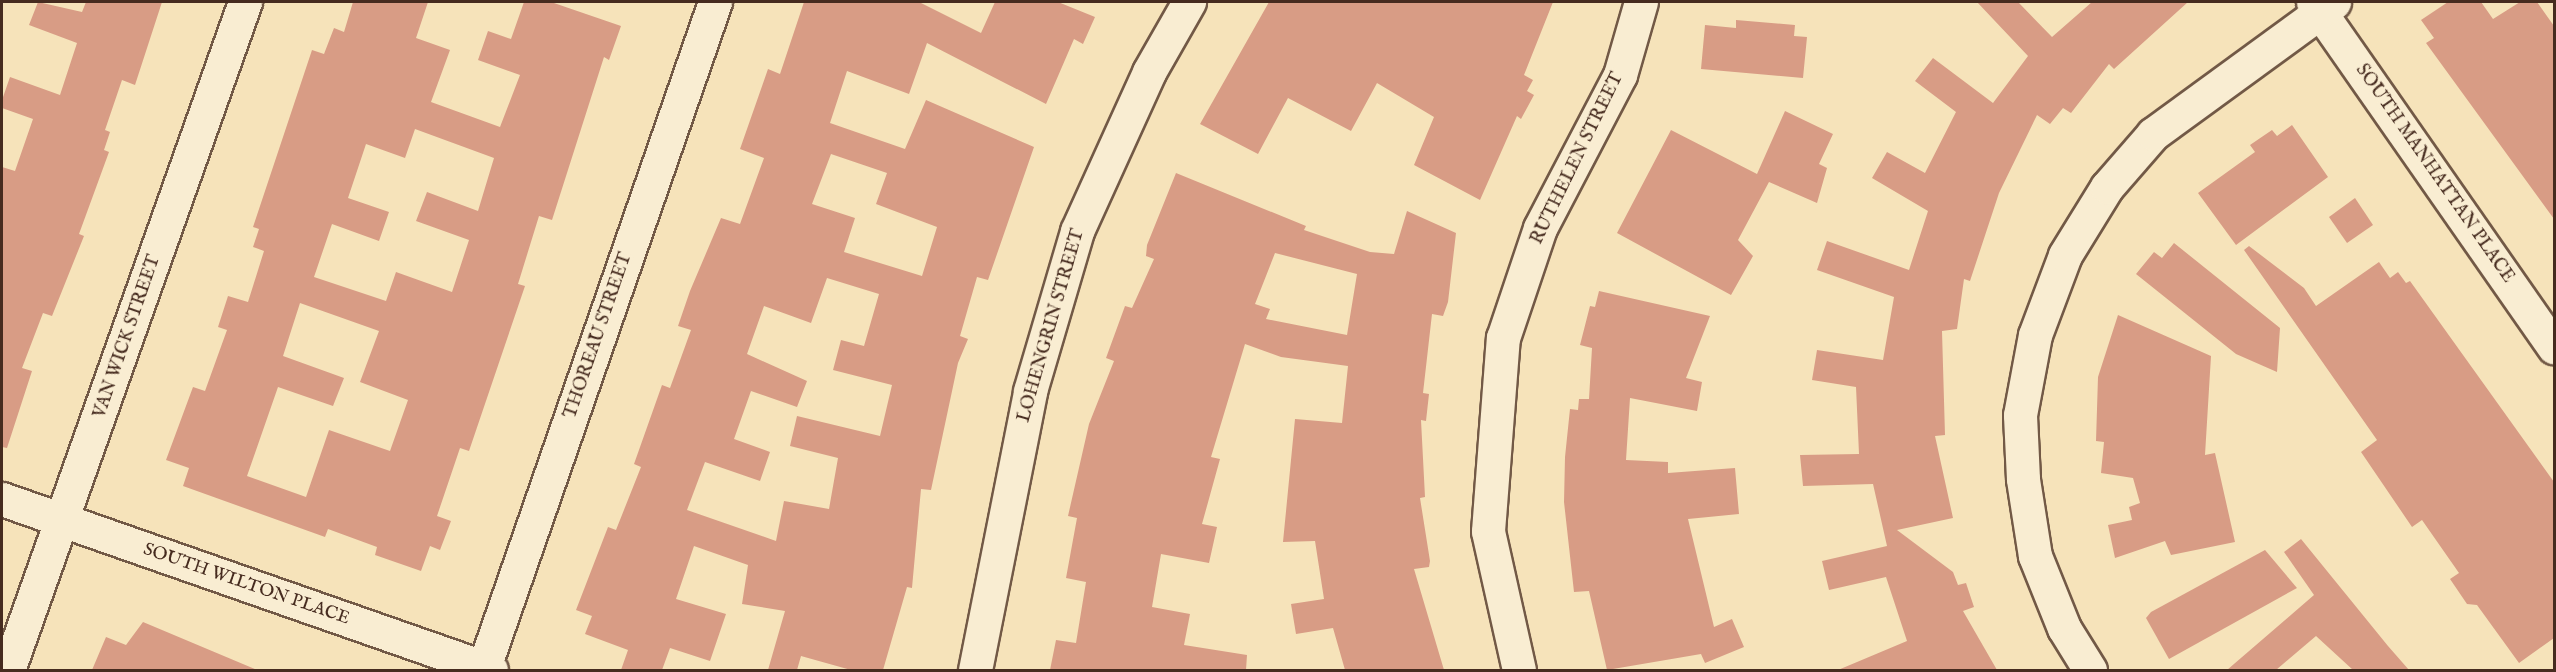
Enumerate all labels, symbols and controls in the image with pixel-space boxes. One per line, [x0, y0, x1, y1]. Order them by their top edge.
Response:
street label: SOUTH MANHATTAN PLACE [2350, 61, 2518, 287]
street label: RUTHELEN STREET [1527, 70, 1629, 248]
street label: LOHENGRIN STREET [1014, 227, 1090, 425]
street label: THOREAU STREET [561, 250, 637, 422]
street label: VAN WICK STREET [90, 253, 166, 421]
street label: SOUTH WILTON PLACE [140, 540, 352, 630]

